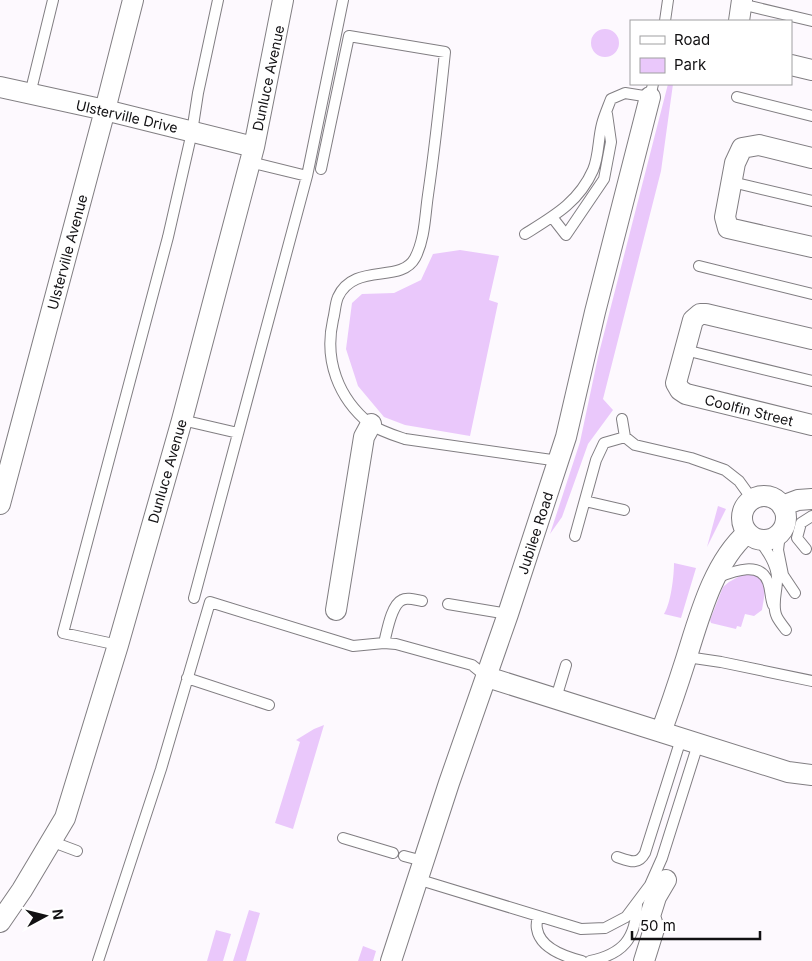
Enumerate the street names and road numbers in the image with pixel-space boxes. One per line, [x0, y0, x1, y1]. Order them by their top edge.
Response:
street label: Dunluce Avenue [248, 24, 288, 132]
street label: Ulsterville Drive [74, 96, 180, 136]
street label: Ulsterville Avenue [43, 193, 91, 311]
street label: Coolfin Street [703, 391, 795, 429]
street label: Dunluce Avenue [144, 417, 190, 525]
street label: Jubilee Road [514, 490, 556, 576]

